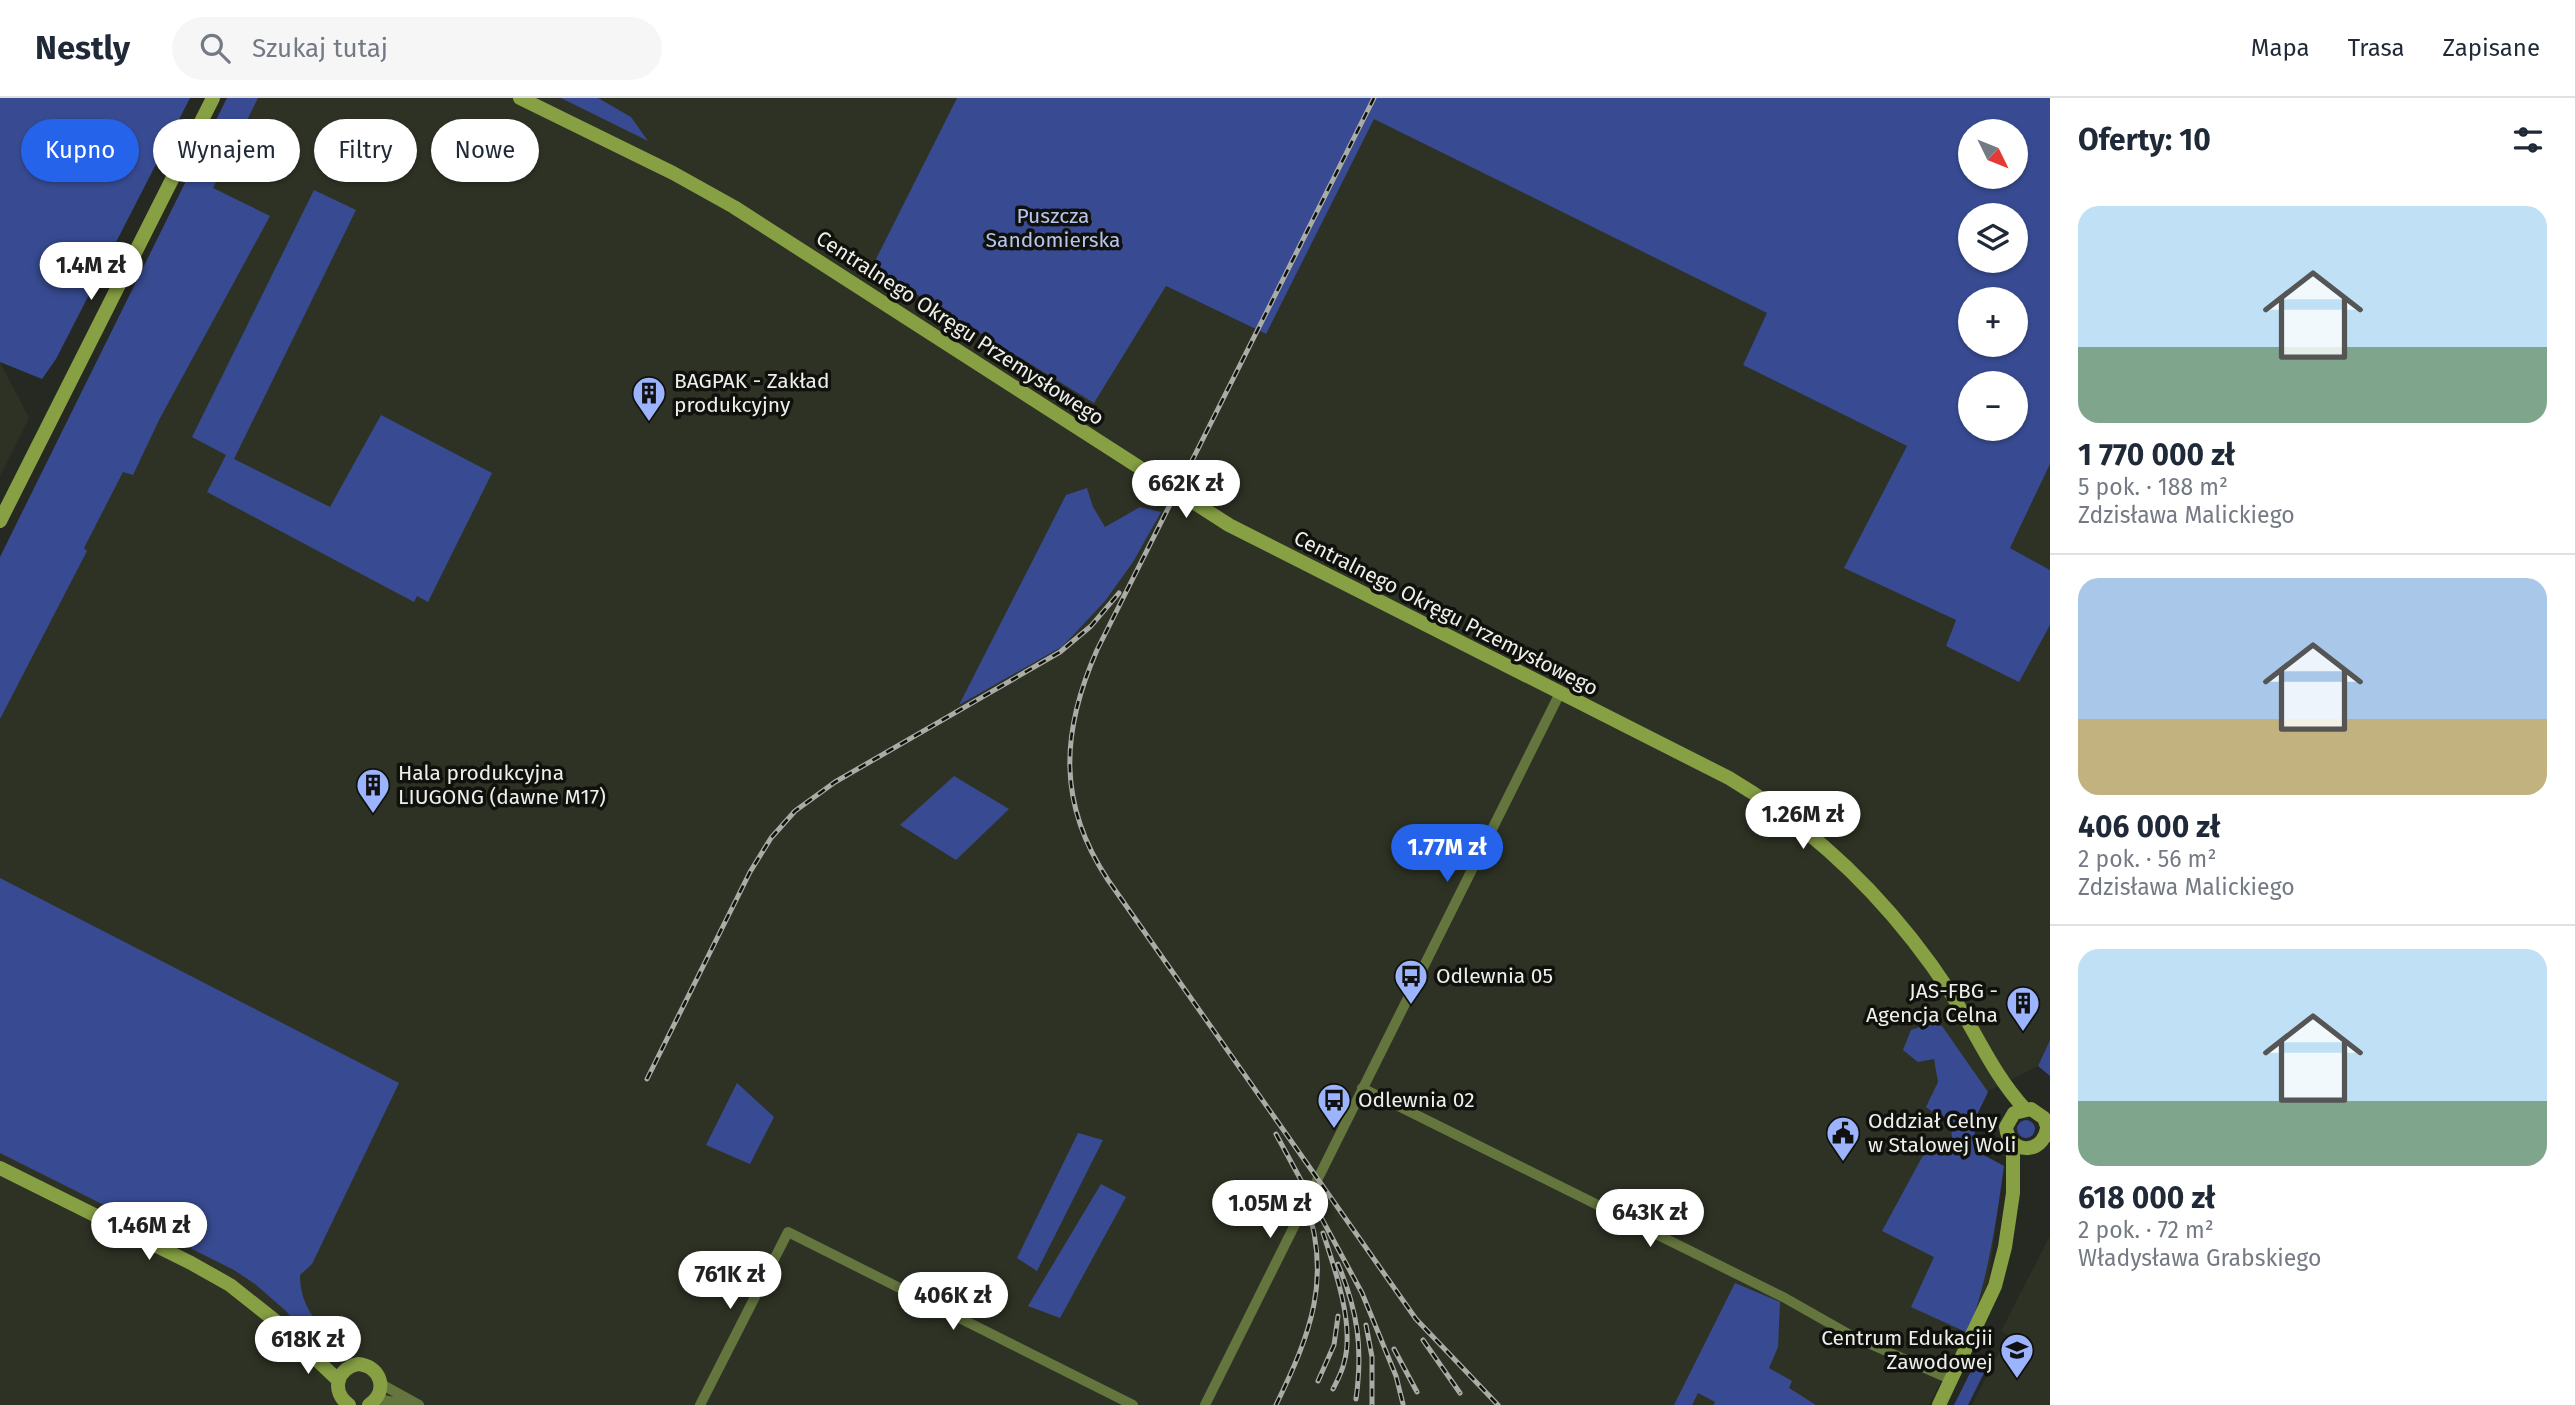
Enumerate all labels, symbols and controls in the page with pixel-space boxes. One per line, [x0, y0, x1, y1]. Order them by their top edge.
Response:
search box [172, 17, 662, 80]
text: Nestly [35, 28, 130, 68]
icon: search [196, 29, 234, 67]
text: Szukaj tutaj [252, 33, 388, 64]
text: Mapa [2251, 34, 2310, 62]
text: Trasa [2348, 34, 2405, 62]
text: Zapisane [2443, 34, 2540, 62]
chip: Kupno [21, 119, 139, 182]
chip: Wynajem [153, 119, 300, 182]
chip: Filtry [314, 119, 417, 182]
chip: Nowe [431, 119, 539, 182]
north arrow [1958, 119, 2028, 189]
map controls [1958, 119, 2028, 441]
icon: filters [2509, 121, 2547, 159]
text: Oferty: 10 [2078, 122, 2211, 158]
park label: Puszcza Sandomierska [986, 203, 1120, 253]
button: layers [1958, 203, 2028, 273]
street label: Centralnego Okręgu Przemysłowego [811, 225, 1109, 431]
pin: 1.4M zł [26, 242, 156, 302]
text: 1.4M zł [56, 251, 126, 279]
icon: home [2250, 252, 2376, 378]
button: + [1958, 287, 2028, 357]
place label: BAGPAK - Zakład produkcyjny [674, 368, 830, 418]
button: − [1958, 371, 2028, 441]
building icon: BAGPAK - Zakład produkcyjny [630, 374, 668, 423]
text: 1 770 000 zł [2078, 437, 2235, 473]
pin: 662K zł [1121, 460, 1251, 520]
text: 662K zł [1148, 469, 1224, 497]
text: 5 pok. · 188 m² [2078, 473, 2228, 501]
text: Zdzisława Malickiego [2078, 501, 2295, 529]
street label: Centralnego Okręgu Przemysłowego [1290, 525, 1602, 701]
icon: home [2250, 624, 2376, 750]
place label: Hala produkcyjna LIUGONG (dawne M17) [398, 760, 606, 810]
building icon: Hala produkcyjna LIUGONG (dawne M17) [354, 766, 392, 815]
pin: 1.26M zł [1731, 792, 1875, 851]
text: 1.26M zł [1761, 800, 1845, 828]
text: 406 000 zł [2078, 809, 2220, 845]
pin: 1.77M zł [1375, 824, 1519, 884]
text: 1.77M zł [1407, 833, 1487, 861]
text: 2 pok. · 56 m² [2078, 845, 2216, 873]
text: Zdzisława Malickiego [2078, 873, 2295, 901]
bus stop icon: Odlewnia 05 [1392, 957, 1430, 1006]
place label: Odlewnia 05 [1436, 963, 1553, 989]
place label: JAS-FBG - Agencja Celna [1866, 978, 1998, 1028]
building icon: JAS-FBG - Agencja Celna [2004, 984, 2042, 1033]
icon: home [2250, 995, 2376, 1121]
bus stop icon: Odlewnia 02 [1315, 1081, 1353, 1130]
place label: Odlewnia 02 [1358, 1087, 1475, 1113]
place label: Oddział Celny w Stalowej Woli [1868, 1108, 2016, 1158]
public building icon: Oddział Celny w Stalowej Woli [1824, 1114, 1862, 1163]
pin: 1.05M zł [1198, 1180, 1342, 1240]
text: 618 000 zł [2078, 1180, 2216, 1216]
text: 1.05M zł [1228, 1189, 1312, 1217]
pin: 643K zł [1585, 1190, 1715, 1249]
text: 643K zł [1612, 1198, 1688, 1226]
pin: 1.46M zł [77, 1202, 221, 1262]
text: 1.46M zł [107, 1211, 191, 1239]
text: 2 pok. · 72 m² [2078, 1216, 2214, 1244]
text: Władysława Grabskiego [2078, 1244, 2321, 1272]
pin: 761K zł [665, 1252, 795, 1311]
text: 761K zł [694, 1260, 766, 1288]
pin: 406K zł [888, 1272, 1018, 1332]
text: 406K zł [914, 1281, 992, 1309]
pin: 618K zł [243, 1316, 373, 1376]
text: 618K zł [271, 1325, 345, 1353]
place label: Centrum Edukacjii Zawodowej [1821, 1325, 1993, 1375]
school or university icon: Centrum Edukacjii Zawodowej [1998, 1331, 2036, 1380]

